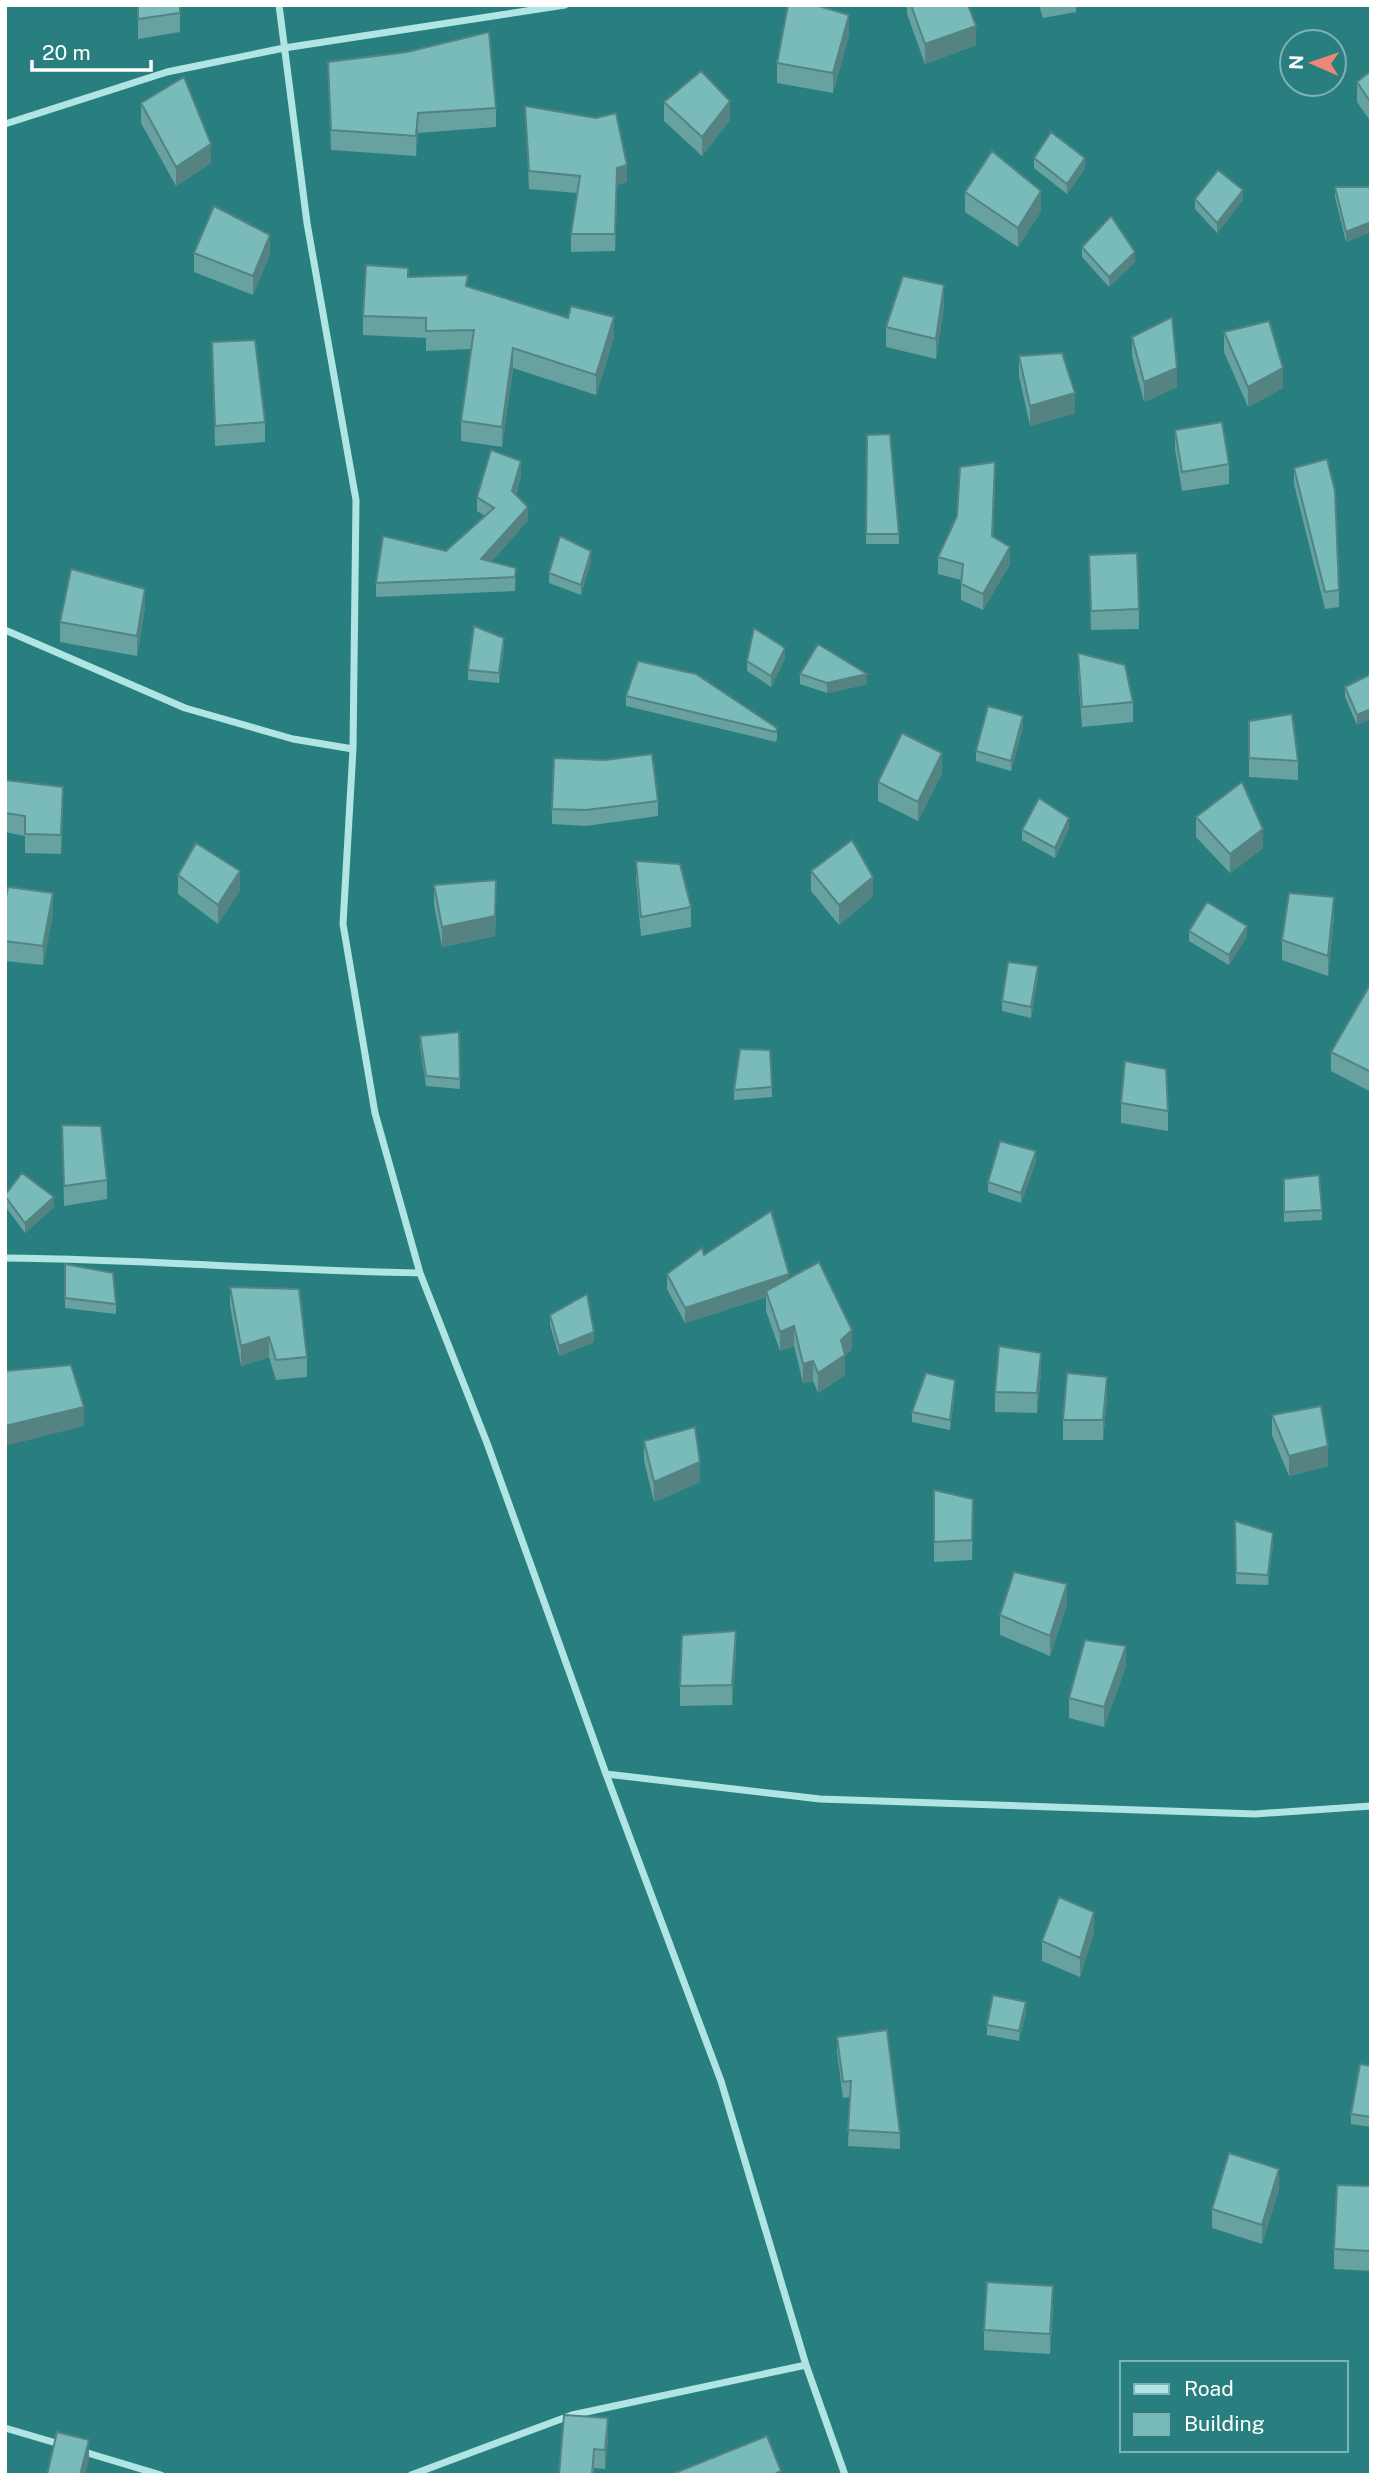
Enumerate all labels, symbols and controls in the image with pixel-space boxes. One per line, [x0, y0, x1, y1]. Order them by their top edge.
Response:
scale bar [32, 28, 150, 72]
north arrow [1278, 28, 1348, 98]
text: 20 m [42, 40, 91, 65]
text: N [1285, 55, 1307, 70]
legend [1120, 2361, 1348, 2452]
text: Road [1184, 2376, 1234, 2401]
text: Building [1184, 2411, 1265, 2436]

